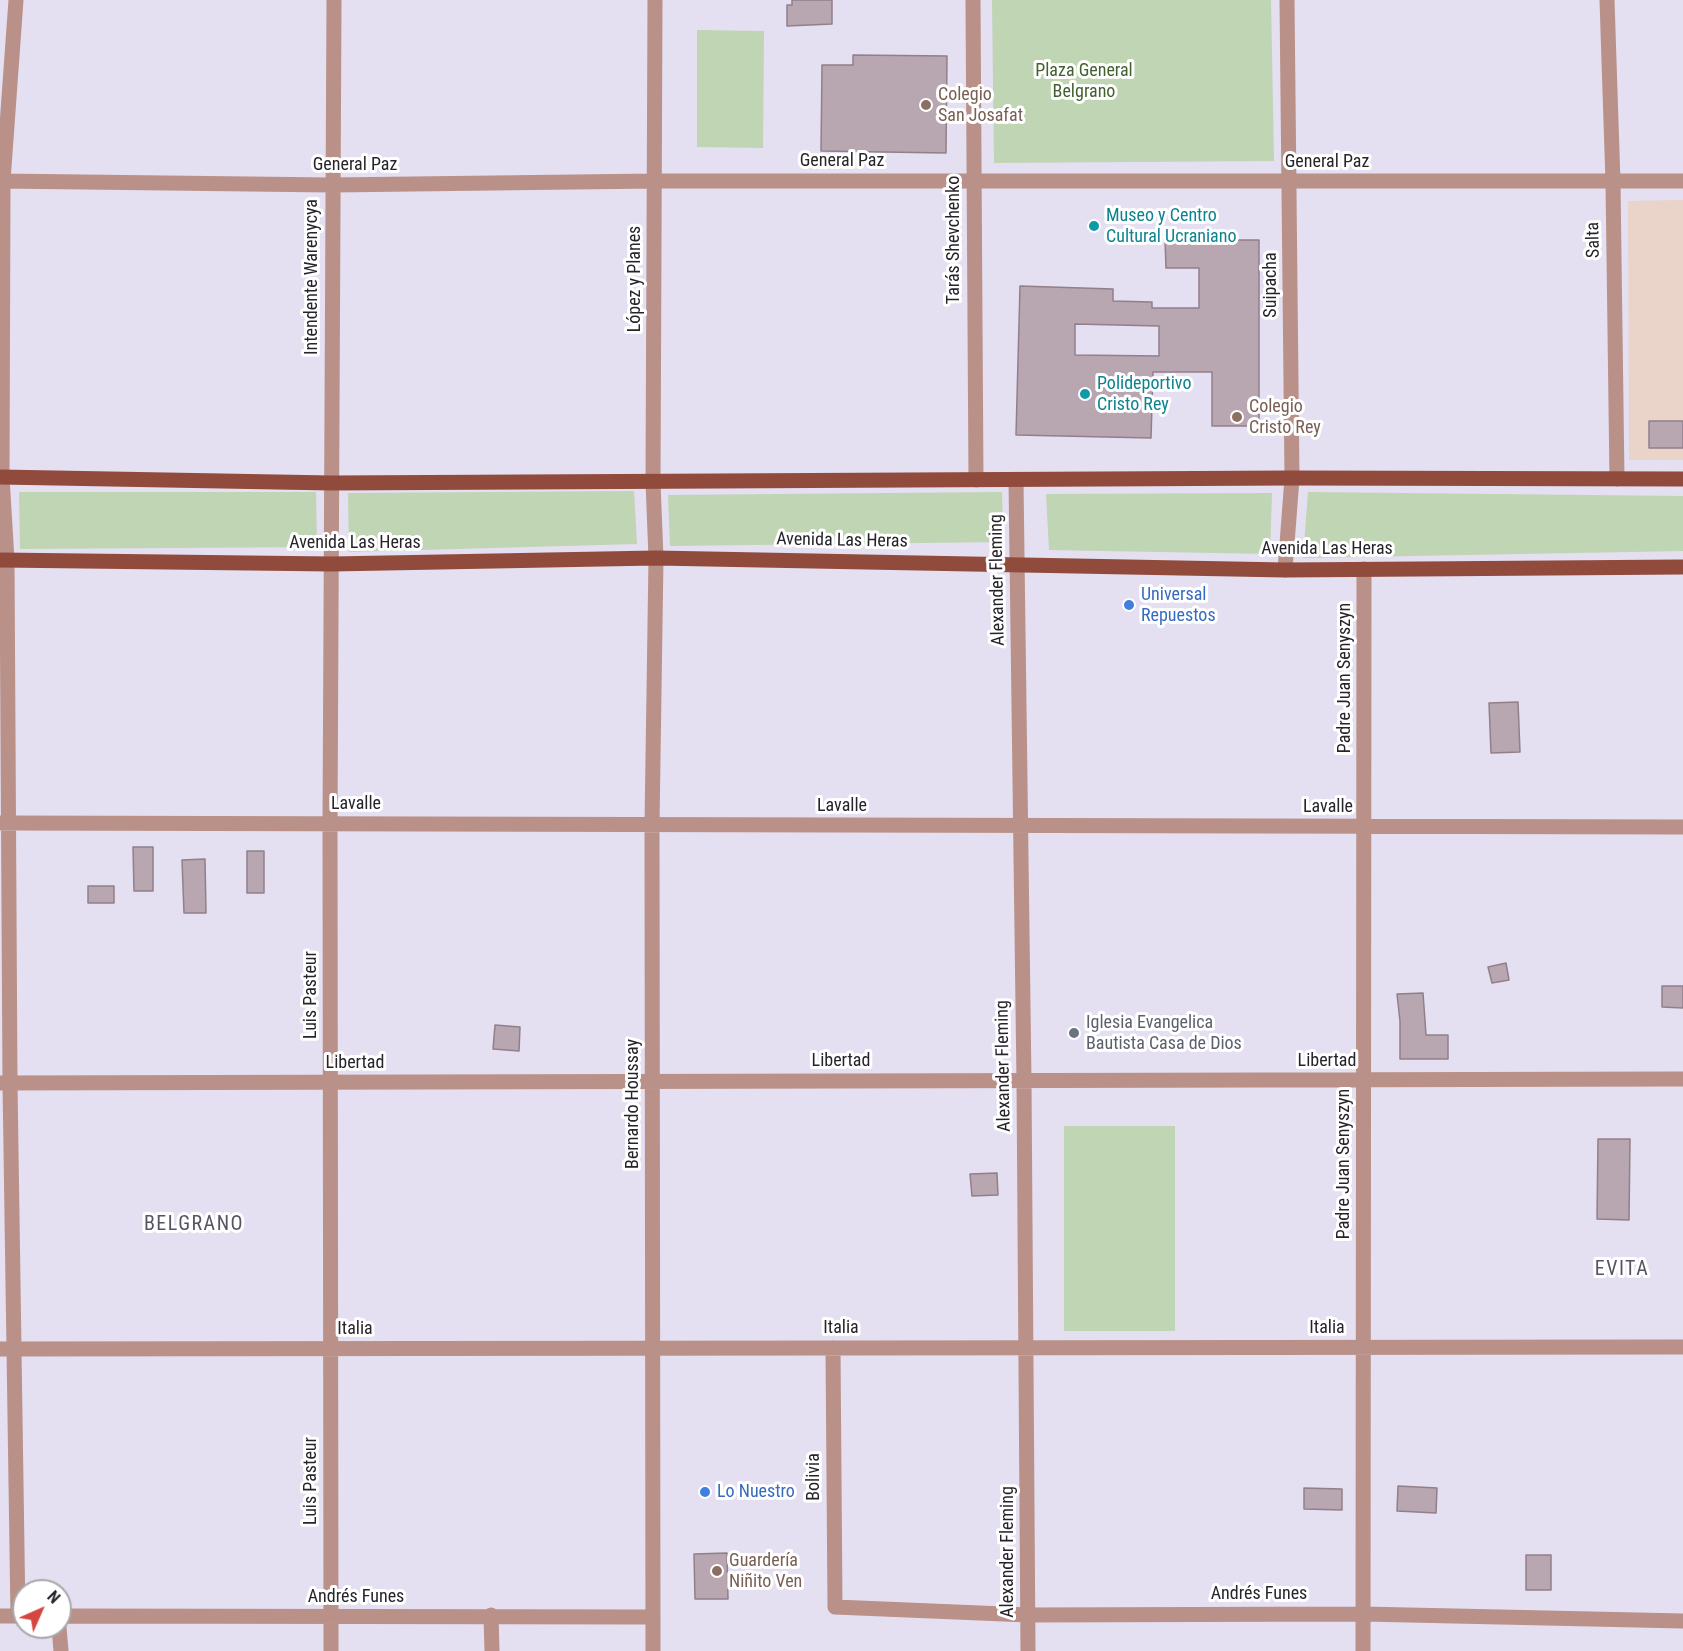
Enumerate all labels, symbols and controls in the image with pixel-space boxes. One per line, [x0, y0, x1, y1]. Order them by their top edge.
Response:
park label: Plaza General Belgrano [1035, 60, 1133, 103]
place label: Colegio San Josafat [938, 84, 1023, 127]
marker: Colegio San Josafat [919, 98, 933, 112]
street label: General Paz [800, 150, 884, 172]
street label: General Paz [1285, 151, 1369, 173]
street label: General Paz [313, 154, 397, 176]
street label: Tarás Shevchenko [943, 176, 965, 304]
street label: Intendente Warenycya [301, 199, 323, 355]
place label: Museo y Centro Cultural Ucraniano [1106, 205, 1236, 248]
marker: Museo y Centro Cultural Ucraniano [1087, 219, 1101, 233]
street label: Salta [1583, 222, 1605, 258]
street label: López y Planes [624, 226, 646, 332]
street label: Suipacha [1260, 252, 1282, 318]
place label: Polideportivo Cristo Rey [1097, 373, 1191, 416]
marker: Polideportivo Cristo Rey [1078, 387, 1092, 401]
place label: Colegio Cristo Rey [1249, 396, 1321, 438]
marker: Colegio Cristo Rey [1230, 410, 1244, 424]
street label: Alexander Fleming [986, 514, 1010, 646]
street label: Avenida Las Heras [776, 529, 908, 553]
street label: Avenida Las Heras [289, 532, 421, 554]
street label: Avenida Las Heras [1261, 538, 1393, 560]
place label: Universal Repuestos [1141, 584, 1216, 626]
marker: Universal Repuestos [1122, 598, 1136, 612]
street label: Padre Juan Senyszyn [1334, 603, 1356, 753]
street label: Lavalle [331, 793, 381, 815]
street label: Lavalle [817, 795, 867, 817]
street label: Lavalle [1303, 796, 1353, 818]
street label: Luis Pasteur [300, 951, 322, 1039]
street label: Alexander Fleming [992, 1000, 1016, 1132]
place label: Iglesia Evangelica Bautista Casa de Dios [1086, 1012, 1242, 1054]
marker: Iglesia Evangelica Bautista Casa de Dios [1067, 1026, 1081, 1040]
street label: Bernardo Houssay [622, 1039, 644, 1169]
street label: Libertad [812, 1050, 870, 1072]
street label: Libertad [1298, 1050, 1356, 1072]
street label: Libertad [326, 1052, 384, 1074]
street label: Padre Juan Senyszyn [1333, 1089, 1355, 1239]
district label: BELGRANO [144, 1213, 244, 1237]
district label: EVITA [1595, 1258, 1649, 1282]
street label: Italia [823, 1317, 859, 1339]
street label: Italia [1309, 1317, 1345, 1339]
street label: Italia [337, 1318, 373, 1340]
street label: Luis Pasteur [300, 1437, 322, 1525]
street label: Bolivia [803, 1453, 825, 1501]
place label: Lo Nuestro [717, 1481, 795, 1503]
marker: Lo Nuestro [698, 1485, 712, 1499]
street label: Alexander Fleming [997, 1486, 1019, 1618]
place label: Guardería Niñito Ven [729, 1550, 802, 1592]
marker: Guardería Niñito Ven [710, 1564, 724, 1578]
north arrow [12, 1579, 72, 1639]
street label: Andrés Funes [1211, 1583, 1307, 1605]
street label: Andrés Funes [308, 1586, 404, 1608]
text: N [43, 1587, 64, 1608]

